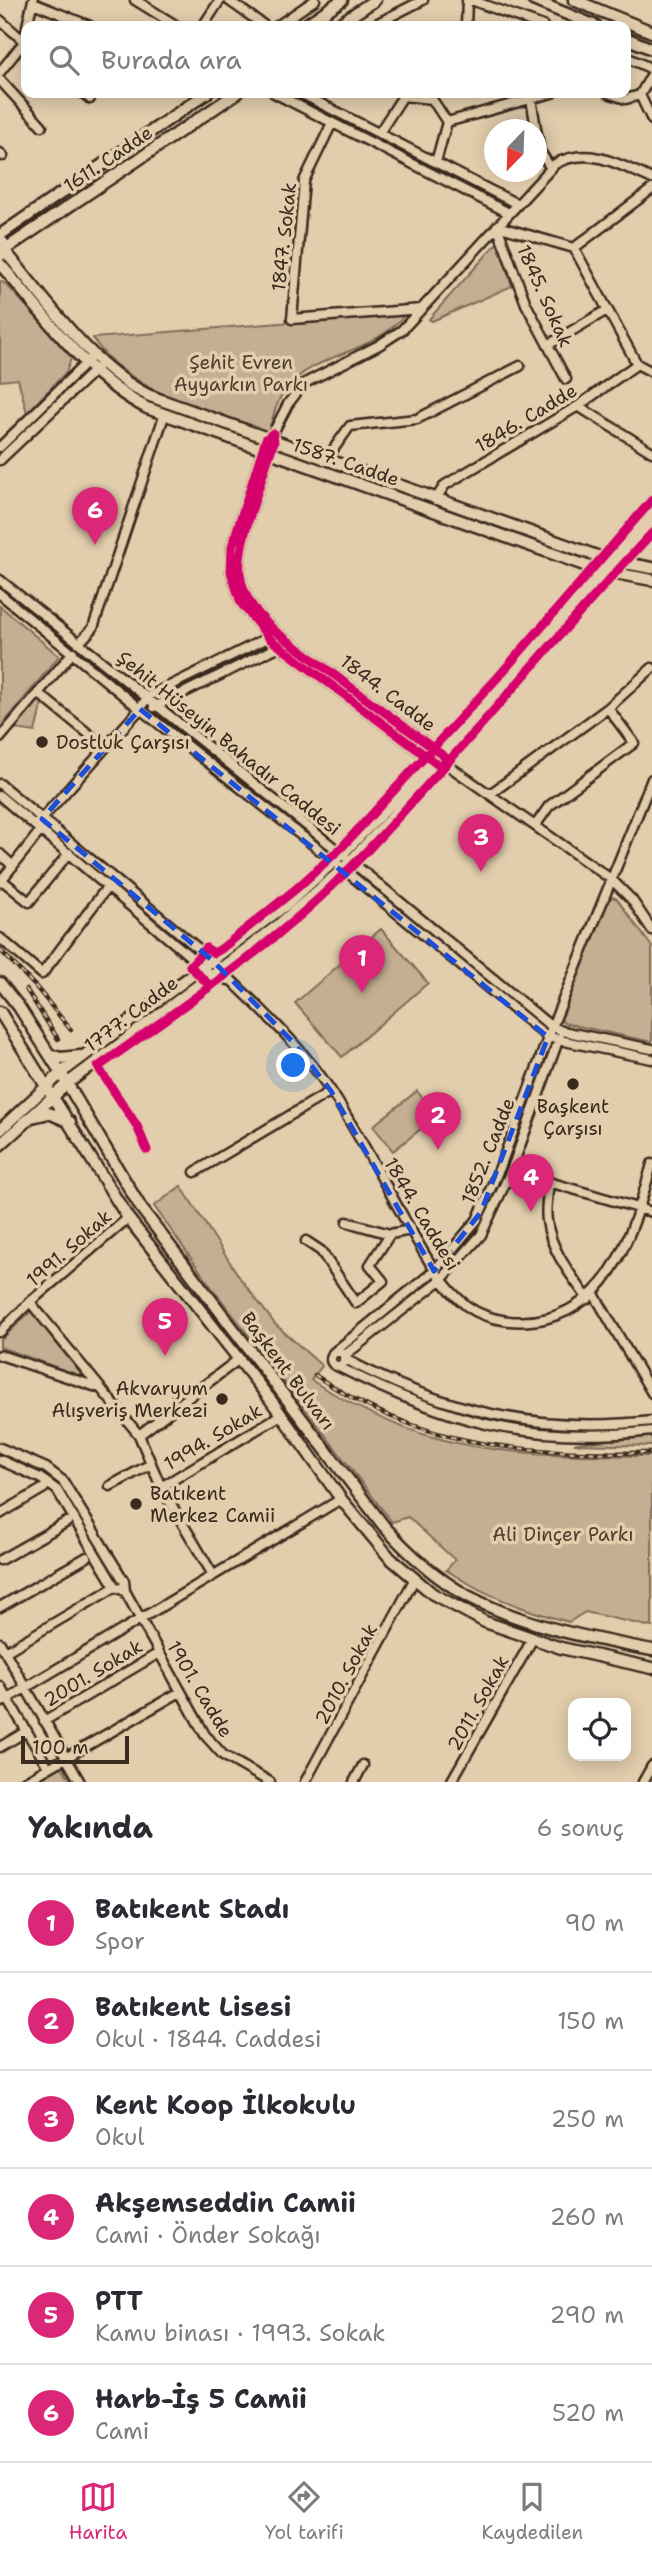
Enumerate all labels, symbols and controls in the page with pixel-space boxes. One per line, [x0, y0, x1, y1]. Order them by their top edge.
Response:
search box [21, 21, 631, 98]
icon: search [45, 41, 83, 79]
text: Burada ara [101, 42, 242, 77]
north arrow [484, 119, 547, 182]
street label: 1611. Cadde [59, 120, 157, 198]
street label: 1847. Sokak [266, 181, 302, 293]
street label: 1845. Sokak [511, 241, 579, 351]
park label: Şehit Evren Ayyarkın Parkı [174, 350, 308, 397]
street label: 1846. Cadde [470, 378, 582, 458]
street label: 1587. Cadde [289, 432, 403, 492]
pin: 6 [72, 487, 118, 545]
street label: Şehit Hüseyin Bahadır Caddesi [112, 645, 346, 841]
street label: 1844. Cadde [335, 649, 441, 737]
place label: Dostluk Çarşısı [56, 730, 190, 755]
marker: Dostluk Çarşısı [34, 734, 50, 750]
pin: 3 [458, 814, 504, 872]
pin: 1 [339, 935, 385, 993]
street label: 1777. Cadde [79, 970, 183, 1058]
your location [276, 1048, 310, 1082]
marker: Başkent Çarşısı [565, 1076, 581, 1092]
pin: 2 [415, 1092, 461, 1150]
street label: 1852. Cadde [455, 1094, 521, 1208]
place label: Başkent Çarşısı [537, 1094, 609, 1141]
street label: 1844. Caddesi [378, 1153, 466, 1275]
pin: 4 [508, 1154, 554, 1212]
street label: 1991. Sokak [21, 1204, 117, 1292]
pin: 5 [142, 1298, 188, 1356]
street label: Başkent Bulvarı [235, 1307, 341, 1435]
place label: Akvaryum Alışveriş Merkezi [51, 1376, 208, 1423]
marker: Akvaryum Alışveriş Merkezi [214, 1391, 230, 1407]
street label: 1994. Sokak [159, 1398, 267, 1476]
place label: Batıkent Merkez Camii [150, 1481, 275, 1528]
marker: Batıkent Merkez Camii [128, 1496, 144, 1512]
park label: Ali Dinçer Parkı [492, 1522, 634, 1547]
street label: 2010. Sokak [309, 1619, 383, 1729]
street label: 2001. Sokak [39, 1634, 147, 1712]
street label: 1901. Cadde [161, 1636, 239, 1742]
street label: 2011. Sokak [441, 1651, 515, 1755]
map controls [568, 1698, 631, 1761]
button: locate [568, 1698, 631, 1761]
scale bar [21, 1733, 130, 1765]
text: 100 m [32, 1735, 89, 1760]
text: Yakında [28, 1807, 153, 1848]
text: 6 sonuç [537, 1813, 624, 1843]
text: Batıkent Stadı [95, 1891, 290, 1926]
text: 1 [46, 1908, 56, 1938]
text: 90 m [564, 1908, 624, 1938]
text: Spor [95, 1926, 145, 1956]
text: Batıkent Lisesi [95, 1989, 291, 2024]
text: 2 [43, 2006, 59, 2036]
text: 150 m [557, 2006, 624, 2036]
text: Okul · 1844. Caddesi [95, 2024, 322, 2054]
text: Kent Koop İlkokulu [95, 2087, 356, 2122]
text: 3 [43, 2104, 59, 2134]
text: 250 m [551, 2104, 624, 2134]
text: Okul [95, 2122, 145, 2152]
text: Akşemseddin Camii [95, 2185, 356, 2220]
text: 4 [43, 2202, 59, 2232]
text: 260 m [550, 2202, 624, 2232]
text: Cami · Önder Sokağı [95, 2220, 321, 2250]
text: PTT [95, 2283, 143, 2318]
text: 5 [44, 2300, 58, 2330]
text: 290 m [550, 2300, 624, 2330]
text: Kamu binası · 1993. Sokak [95, 2318, 385, 2348]
text: Harb-İş 5 Camii [95, 2381, 307, 2416]
text: 6 [43, 2398, 59, 2428]
text: 520 m [552, 2398, 624, 2428]
text: Cami [95, 2416, 149, 2446]
tab: Harita [69, 2478, 127, 2545]
tab: Yol tarifi [265, 2478, 344, 2545]
tab: Kaydedilen [482, 2478, 583, 2545]

